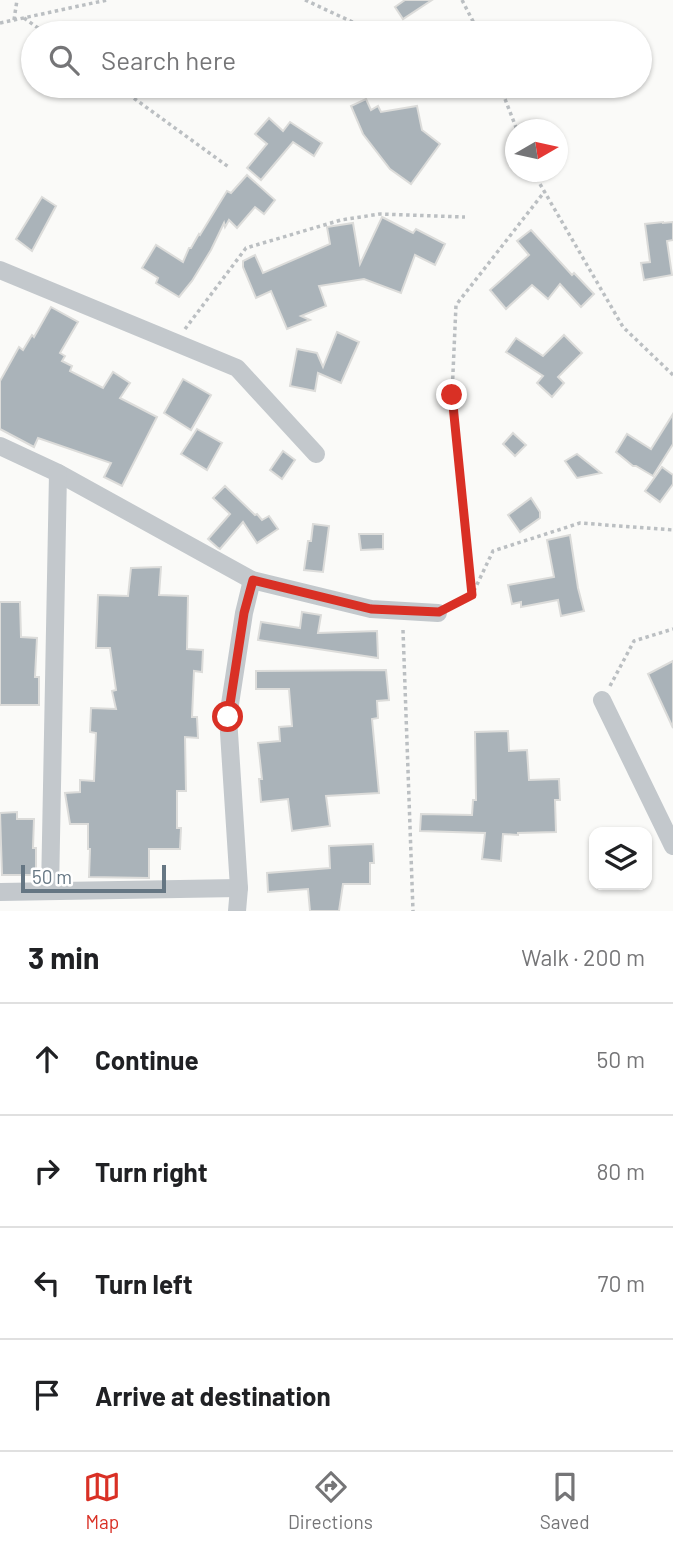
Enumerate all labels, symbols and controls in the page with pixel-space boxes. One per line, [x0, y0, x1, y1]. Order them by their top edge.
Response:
search box [21, 21, 652, 98]
icon: search [45, 41, 83, 79]
text: Search here [101, 44, 236, 75]
north arrow [505, 119, 568, 182]
route end [436, 379, 467, 410]
route start [212, 701, 243, 732]
map controls [589, 827, 652, 890]
button: layers [589, 827, 652, 890]
scale bar [21, 862, 166, 894]
text: 50 m [32, 865, 72, 888]
text: 3 min [28, 939, 99, 975]
text: Walk · 200 m [521, 943, 645, 971]
icon: ahead [28, 1040, 66, 1078]
text: Continue [95, 1044, 199, 1075]
text: 50 m [597, 1045, 645, 1073]
icon: right [28, 1152, 66, 1190]
text: Turn right [95, 1156, 208, 1187]
text: 80 m [596, 1157, 645, 1185]
icon: left [28, 1264, 66, 1302]
text: Turn left [95, 1268, 193, 1299]
text: 70 m [598, 1269, 645, 1297]
icon: arrive [28, 1376, 66, 1414]
text: Arrive at destination [95, 1380, 331, 1411]
tab: Map [83, 1468, 121, 1533]
tab: Directions [288, 1468, 373, 1533]
tab: Saved [540, 1468, 590, 1533]

